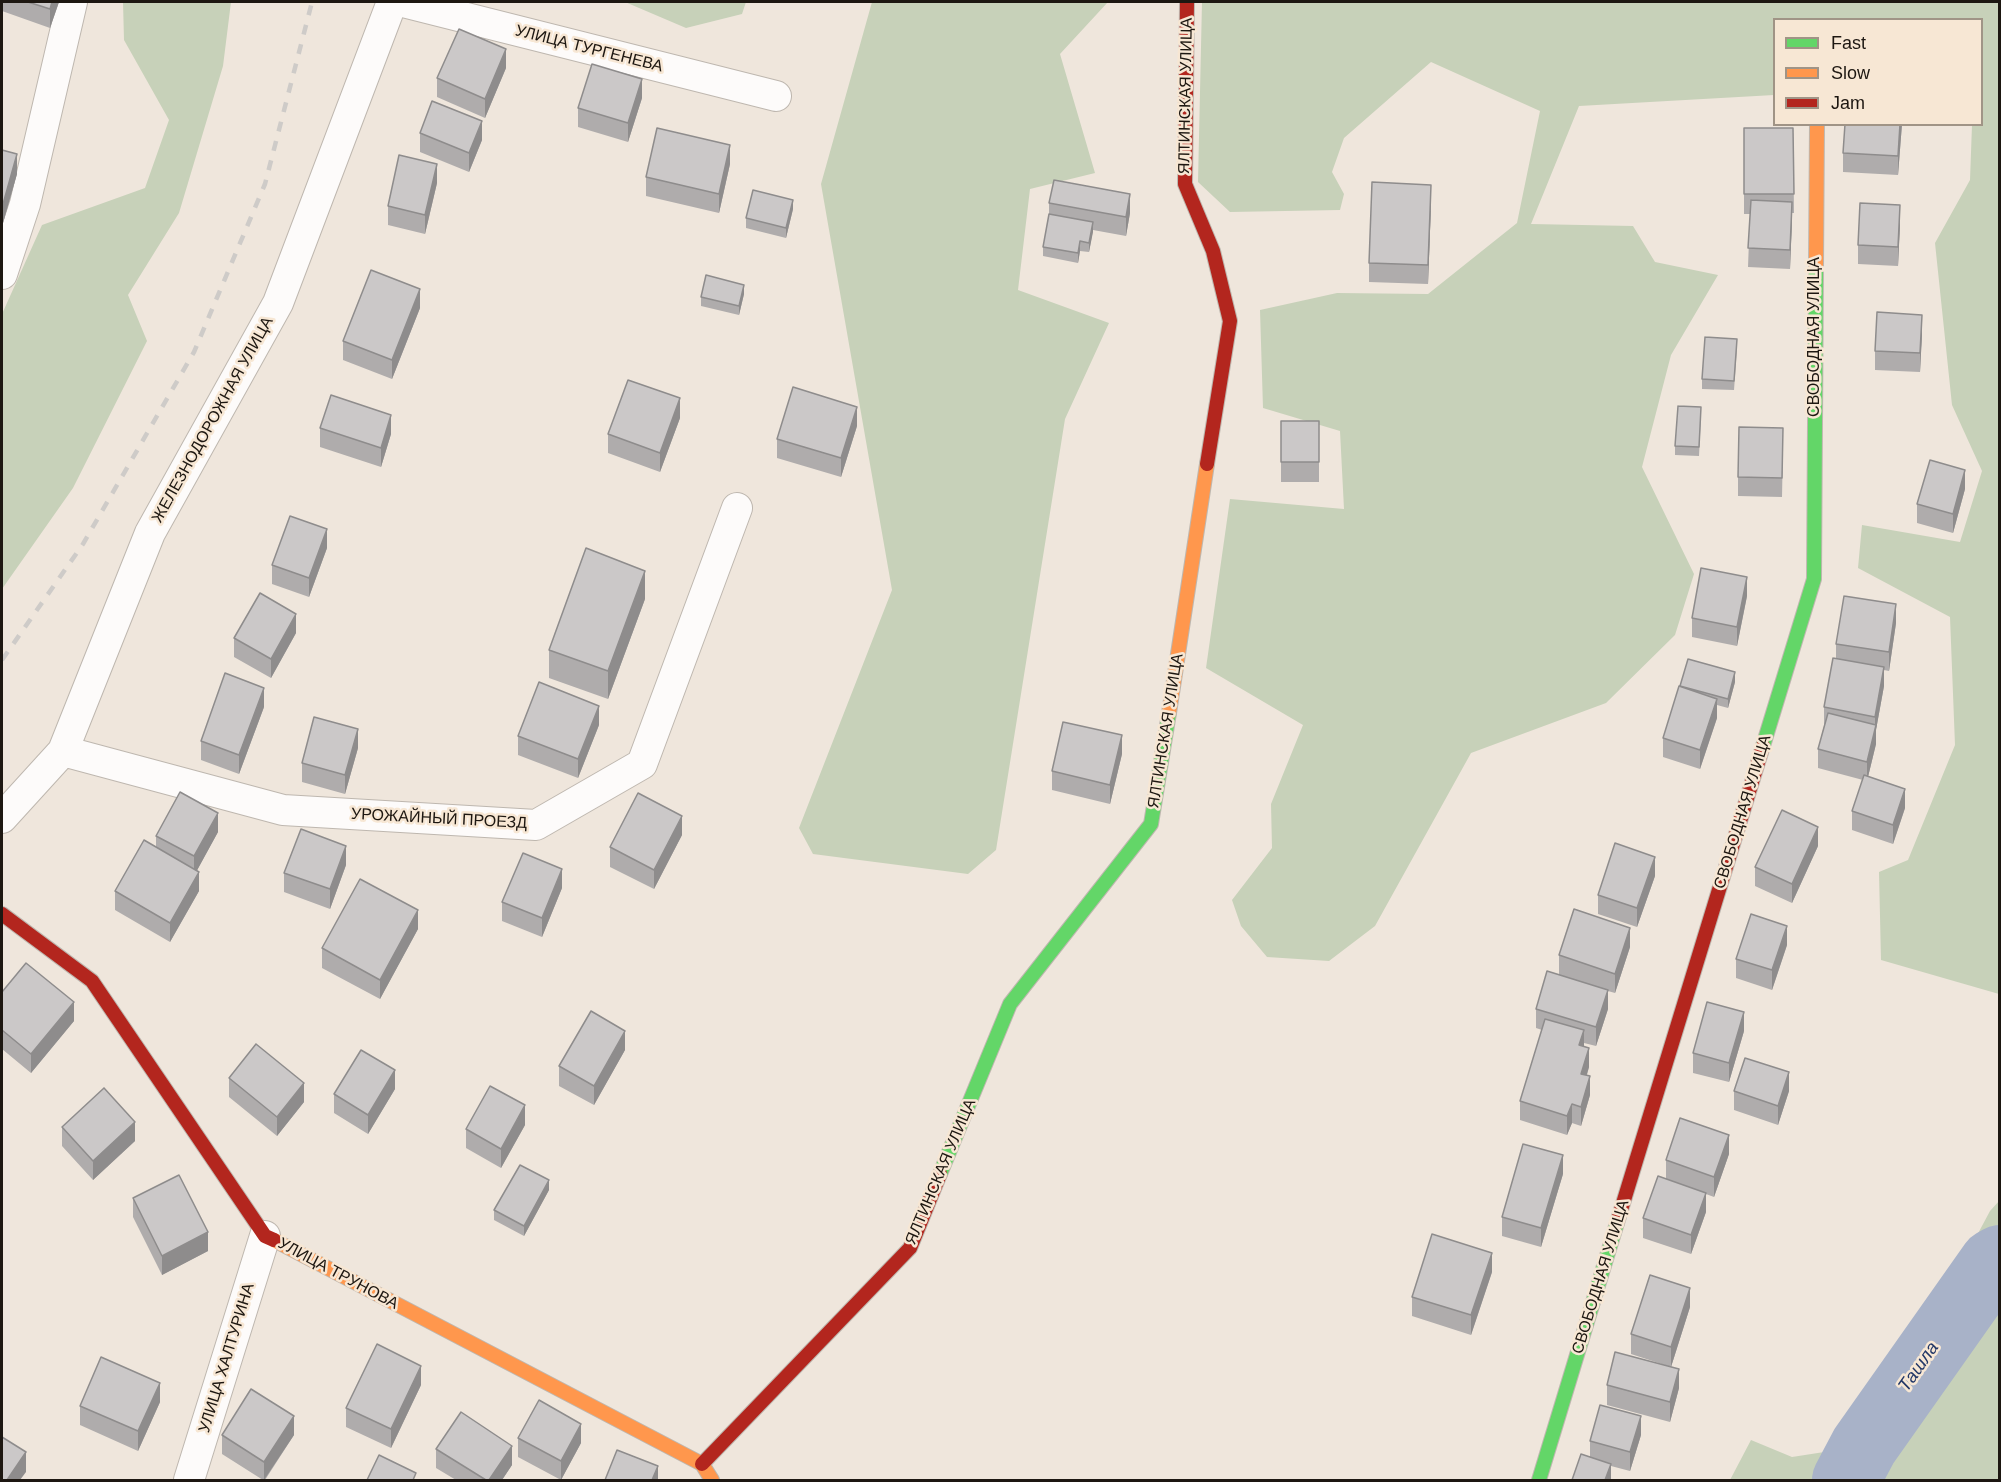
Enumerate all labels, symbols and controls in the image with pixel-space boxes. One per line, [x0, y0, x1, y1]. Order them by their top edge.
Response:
street label: ЯЛТИНСКАЯ УЛИЦА [1175, 18, 1197, 174]
legend [1773, 18, 1983, 126]
street label: УЛИЦА ТУРГЕНЕВА [513, 21, 665, 77]
text: Fast [1831, 33, 1866, 53]
text: Slow [1831, 63, 1870, 83]
text: Jam [1831, 93, 1865, 113]
street label: СВОБОДНАЯ УЛИЦА [1805, 257, 1825, 417]
street label: ЖЕЛЕЗНОДОРОЖНАЯ УЛИЦА [148, 314, 278, 526]
street label: ЯЛТИНСКАЯ УЛИЦА [1144, 652, 1188, 810]
street label: СВОБОДНАЯ УЛИЦА [1710, 733, 1776, 891]
street label: УРОЖАЙНЫЙ ПРОЕЗД [350, 805, 528, 833]
street label: ЯЛТИНСКАЯ УЛИЦА [902, 1096, 980, 1248]
street label: СВОБОДНАЯ УЛИЦА [1568, 1198, 1634, 1356]
street label: УЛИЦА ТРУНОВА [274, 1234, 402, 1314]
street label: УЛИЦА ХАЛТУРИНА [195, 1281, 259, 1435]
water label: Ташла [1894, 1338, 1944, 1396]

